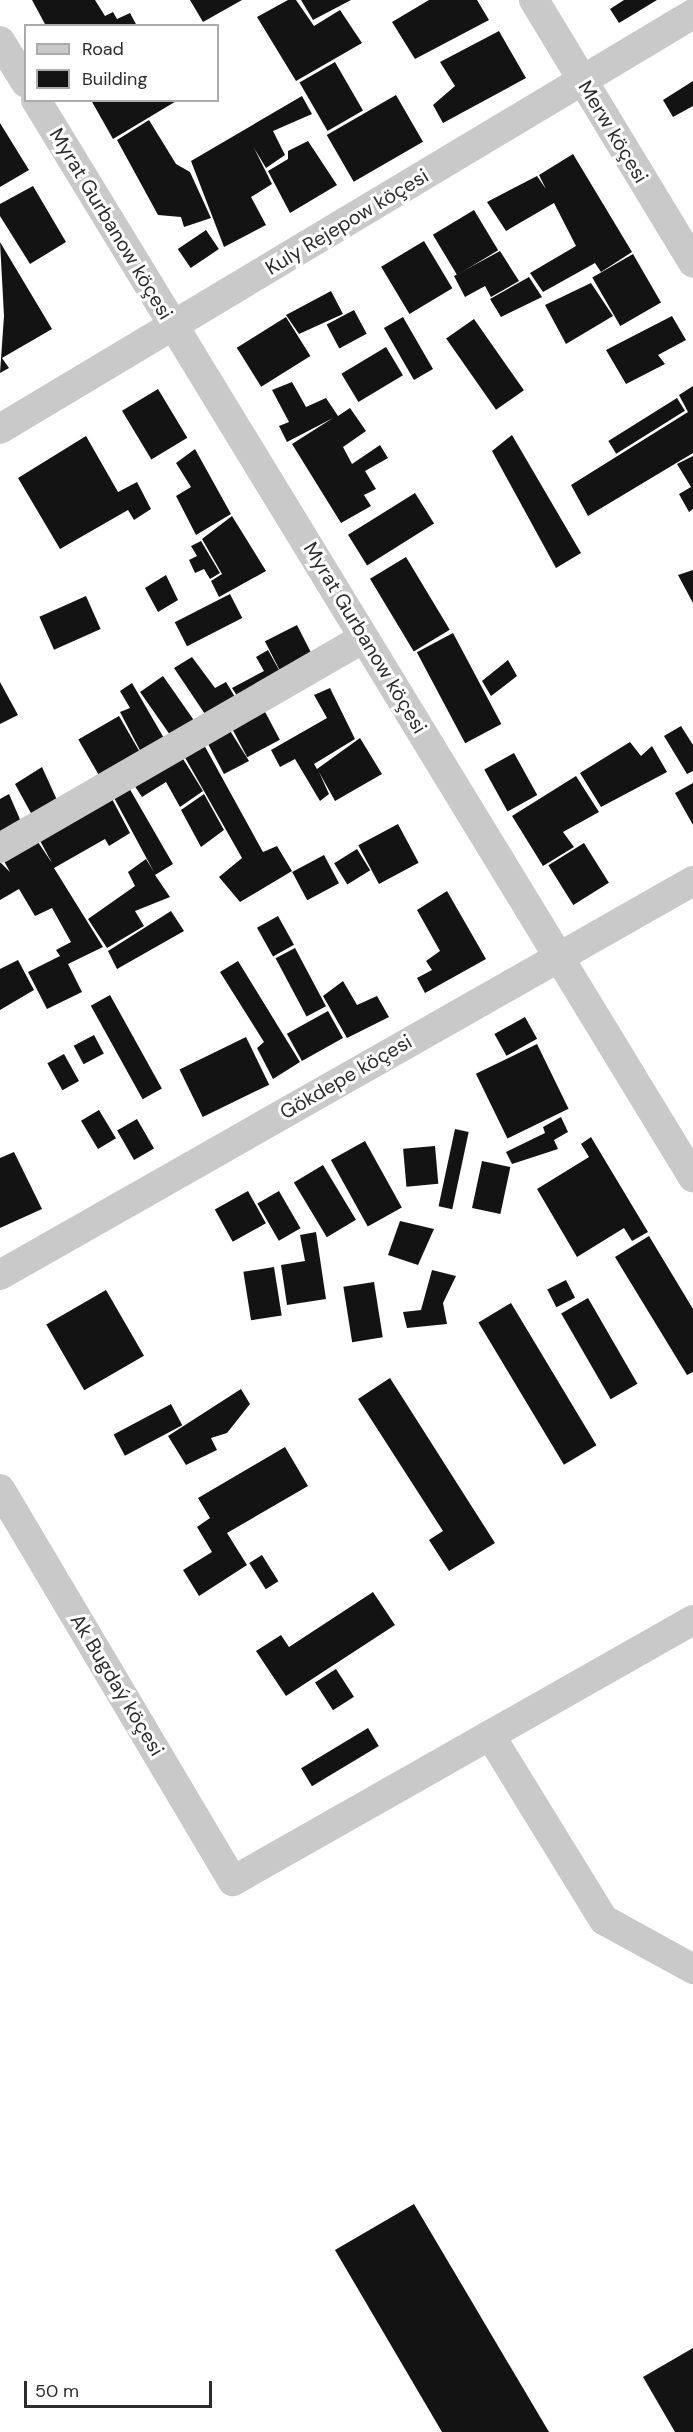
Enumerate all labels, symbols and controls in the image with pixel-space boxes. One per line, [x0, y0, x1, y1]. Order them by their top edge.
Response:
legend [24, 24, 219, 102]
text: Road [82, 37, 124, 61]
text: Building [82, 67, 147, 91]
street label: Merw köçesi [573, 77, 653, 187]
street label: Myrat Gurbanow köçesi [44, 124, 178, 324]
street label: Kuly Rejepow köçesi [261, 164, 433, 280]
street label: Myrat Gurbanow köçesi [298, 538, 432, 738]
street label: Gökdepe köçesi [276, 1030, 416, 1124]
street label: Ak Bugdaý köçesi [65, 1610, 169, 1760]
scale bar [27, 2369, 214, 2407]
text: 50 m [35, 2379, 79, 2403]

